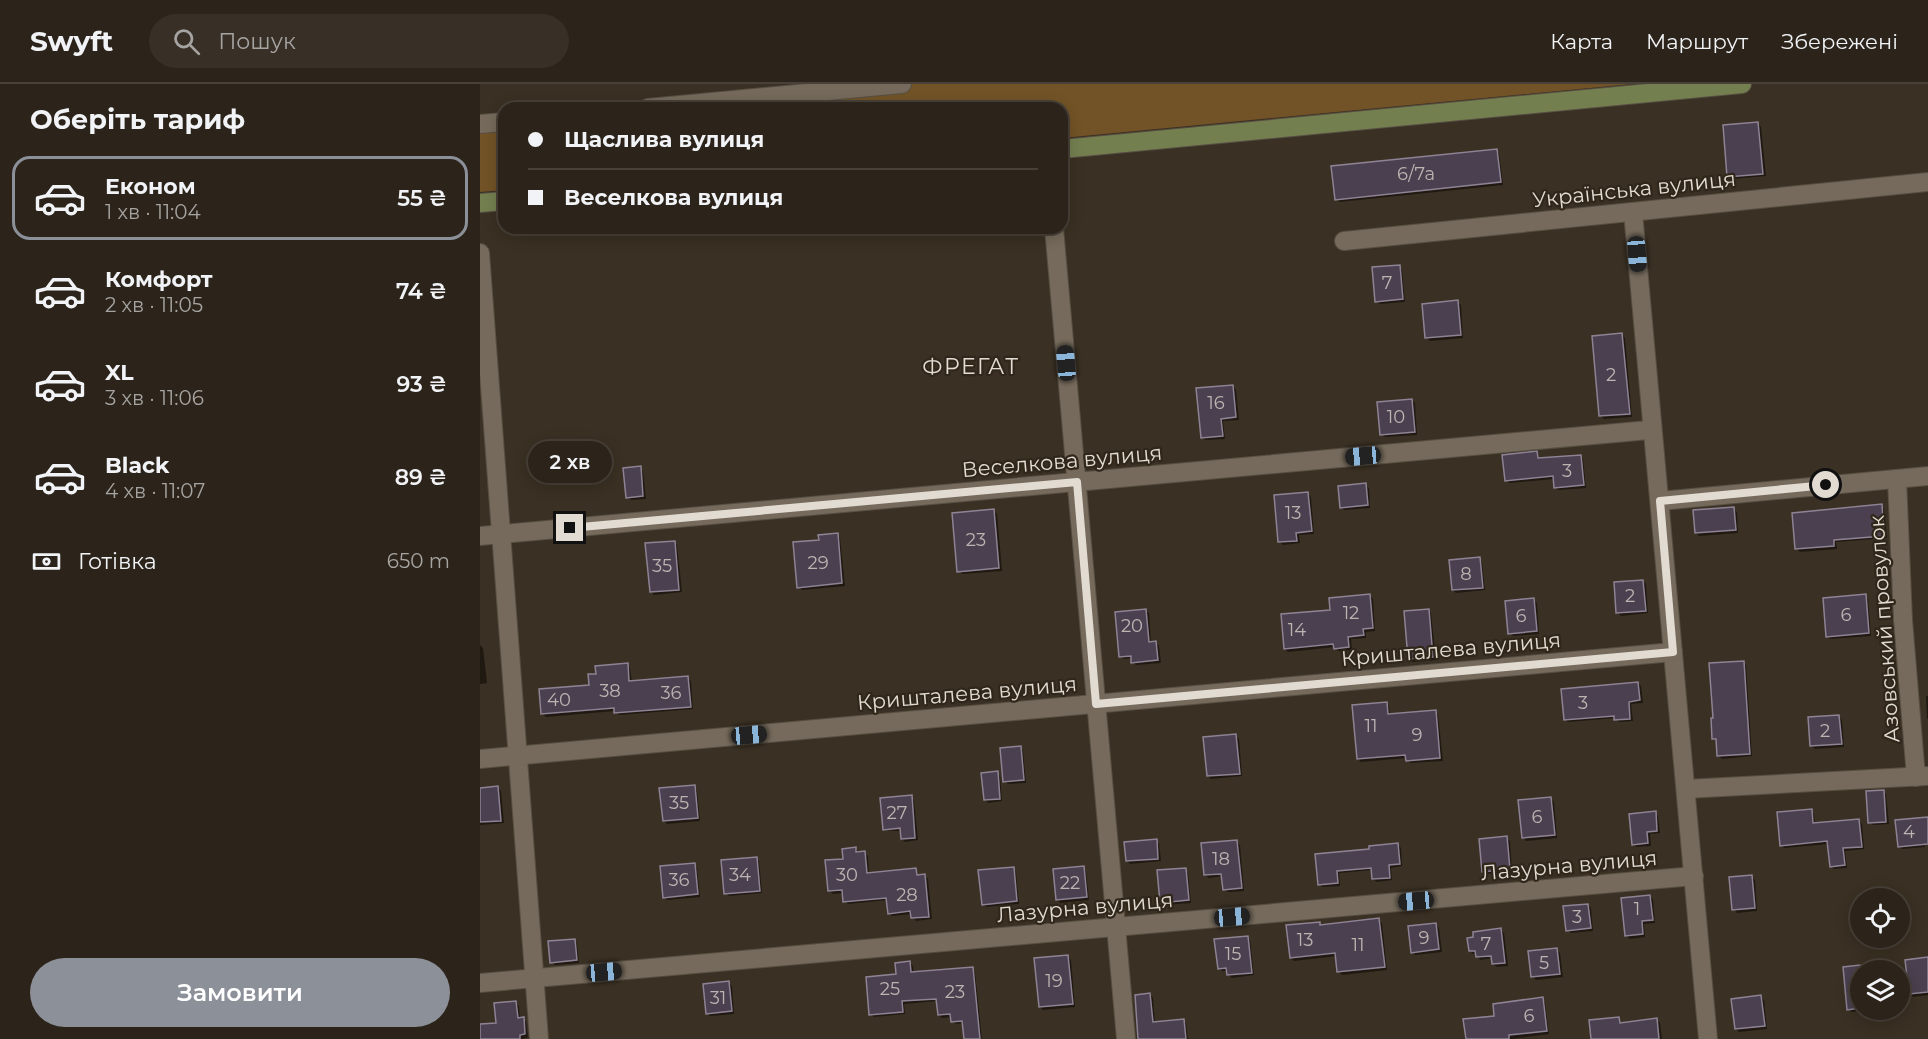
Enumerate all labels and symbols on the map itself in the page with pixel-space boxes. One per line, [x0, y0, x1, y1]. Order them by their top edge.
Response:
house number: 6/7а [1397, 163, 1435, 185]
street label: Українська вулиця [1531, 166, 1737, 212]
car [1626, 235, 1648, 273]
house number: 7 [1382, 272, 1392, 294]
car [1055, 344, 1077, 382]
district label: ФРЕГАТ [922, 353, 1020, 380]
house number: 2 [1606, 364, 1616, 386]
house number: 16 [1207, 392, 1225, 414]
house number: 10 [1387, 406, 1405, 428]
street label: Веселкова вулиця [961, 440, 1163, 482]
callout: 2 хв [528, 441, 612, 483]
car [1344, 445, 1382, 467]
house number: 3 [1562, 460, 1572, 482]
route start [1812, 471, 1839, 498]
house number: 13 [1285, 502, 1301, 524]
route end [556, 514, 583, 541]
street label: Азовський провулок [1864, 514, 1904, 744]
house number: 23 [966, 529, 986, 551]
house number: 29 [807, 552, 829, 574]
house number: 35 [652, 555, 672, 577]
house number: 8 [1460, 563, 1472, 585]
house number: 2 [1625, 585, 1635, 607]
house number: 12 [1343, 602, 1359, 624]
house number: 6 [1841, 604, 1852, 626]
house number: 6 [1516, 605, 1527, 627]
house number: 20 [1121, 615, 1143, 637]
house number: 14 [1288, 619, 1306, 641]
street label: Кришталева вулиця [1340, 627, 1562, 671]
street label: Кришталева вулиця [856, 671, 1078, 715]
house number: 38 [599, 680, 621, 702]
house number: 36 [660, 682, 682, 704]
house number: 40 [547, 689, 571, 711]
house number: 3 [1578, 692, 1588, 714]
house number: 11 [1365, 715, 1378, 737]
house number: 2 [1820, 720, 1830, 742]
car [730, 724, 768, 746]
house number: 9 [1412, 724, 1423, 746]
house number: 35 [669, 792, 689, 814]
house number: 27 [887, 802, 907, 824]
house number: 6 [1532, 806, 1543, 828]
house number: 4 [1903, 821, 1915, 843]
street label: Лазурна вулиця [1480, 845, 1658, 885]
house number: 18 [1212, 848, 1230, 870]
house number: 34 [729, 864, 751, 886]
house number: 30 [836, 864, 858, 886]
house number: 36 [668, 869, 690, 891]
house number: 22 [1060, 872, 1080, 894]
house number: 28 [896, 884, 918, 906]
street label: Лазурна вулиця [996, 887, 1174, 927]
car [1397, 890, 1435, 912]
house number: 1 [1634, 898, 1640, 920]
car [1213, 906, 1251, 928]
house number: 3 [1572, 906, 1582, 928]
house number: 9 [1419, 927, 1430, 949]
house number: 13 [1297, 929, 1313, 951]
house number: 7 [1481, 933, 1491, 955]
house number: 11 [1352, 934, 1365, 956]
house number: 15 [1225, 943, 1241, 965]
house number: 5 [1539, 952, 1549, 974]
car [585, 961, 623, 983]
house number: 19 [1045, 970, 1063, 992]
house number: 25 [880, 978, 900, 1000]
house number: 23 [945, 981, 965, 1003]
house number: 31 [710, 987, 726, 1009]
house number: 6 [1524, 1005, 1535, 1027]

